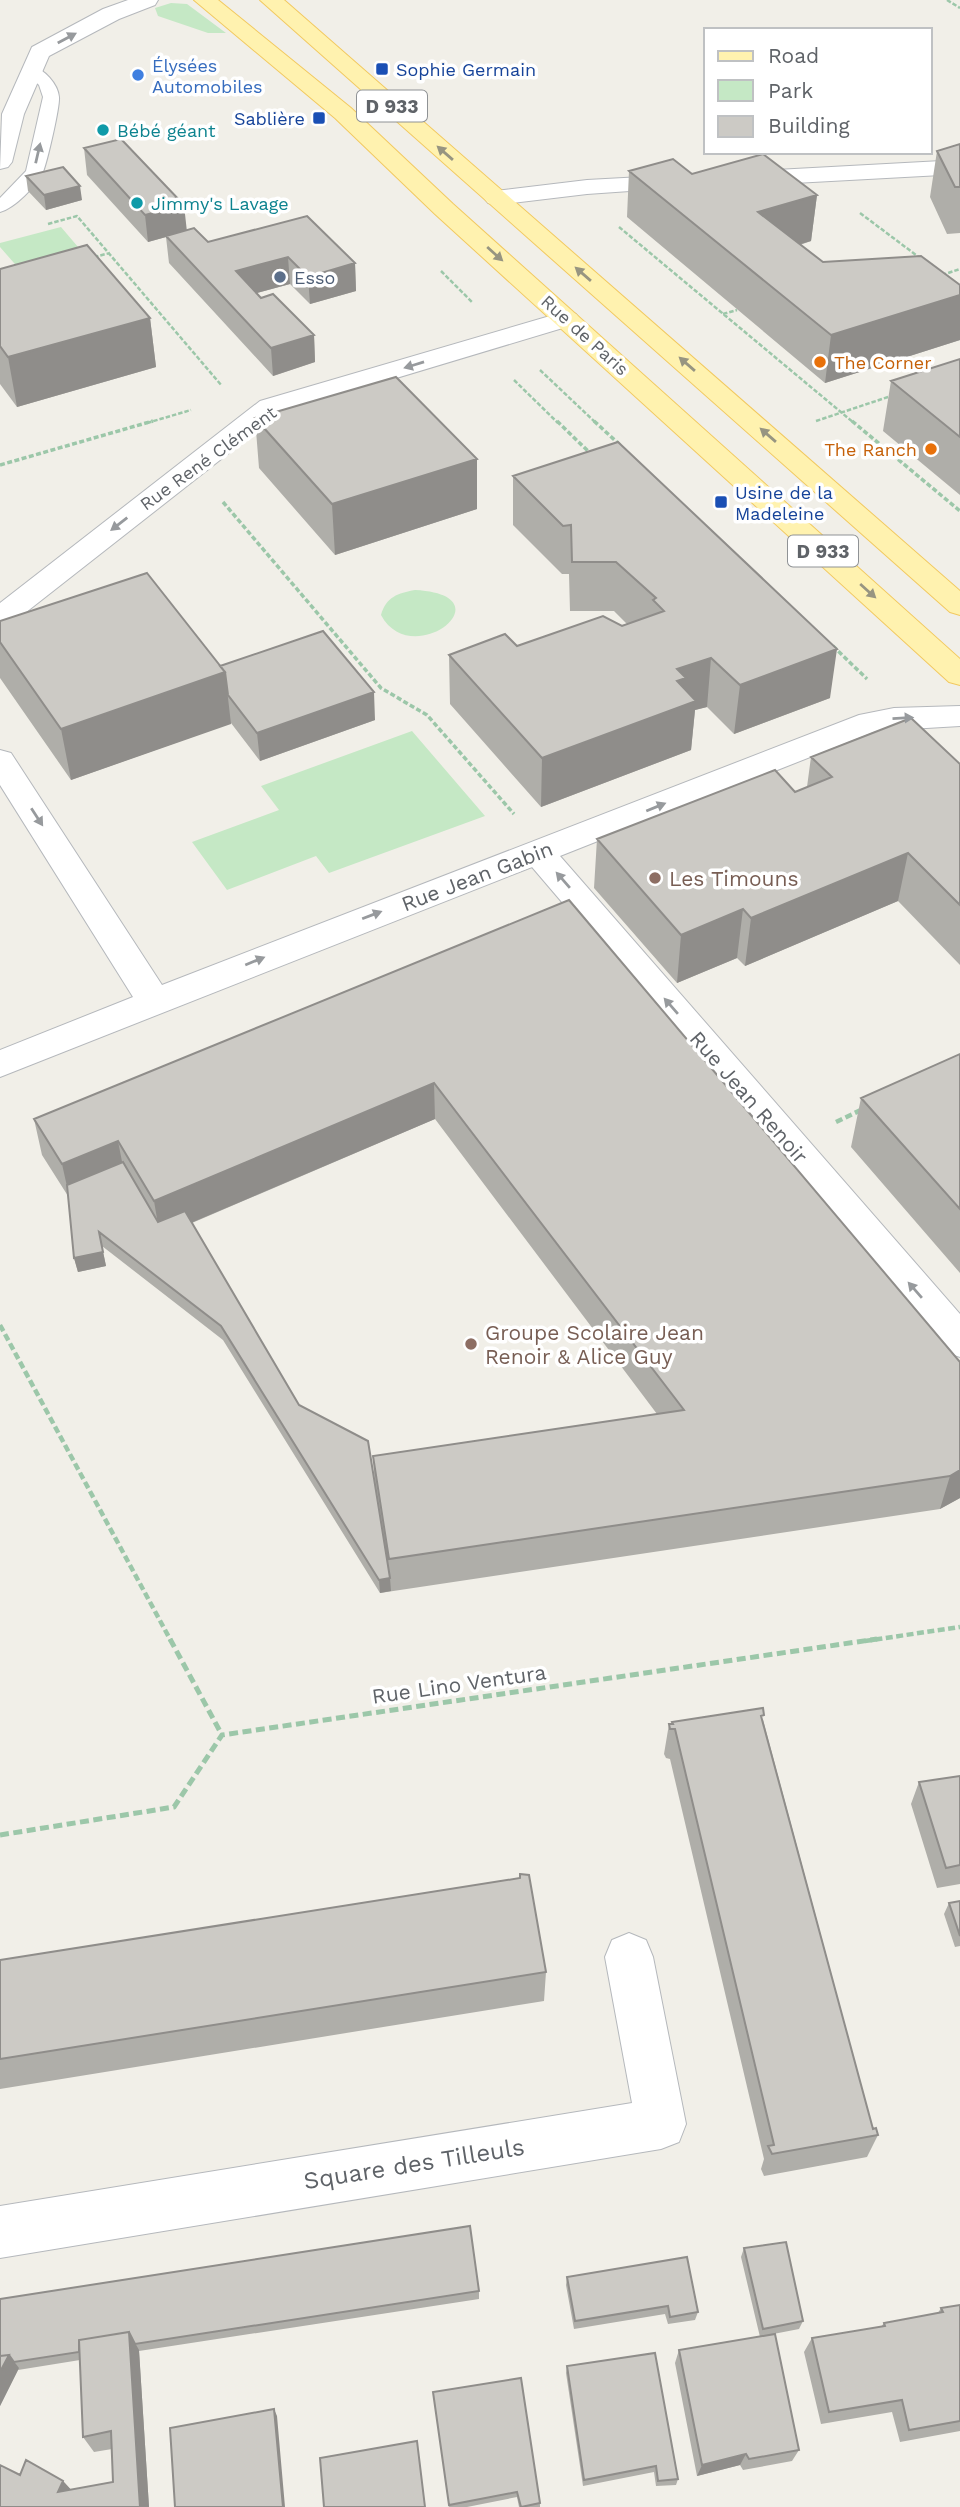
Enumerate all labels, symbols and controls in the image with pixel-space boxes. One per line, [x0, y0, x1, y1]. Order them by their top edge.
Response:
legend [704, 28, 932, 154]
one-way arrow [57, 32, 77, 44]
text: Road [768, 43, 819, 68]
place label: Élysées Automobiles [152, 55, 263, 97]
place label: Sophie Germain [396, 59, 536, 80]
marker: Sophie Germain [374, 61, 390, 77]
marker: Élysées Automobiles [130, 67, 146, 83]
text: Park [768, 78, 813, 103]
road number: D 933 [357, 90, 427, 122]
place label: Sablière [234, 108, 305, 129]
marker: Sablière [311, 110, 327, 126]
text: Building [768, 113, 850, 138]
place label: Bébé géant [117, 120, 216, 141]
marker: Bébé géant [95, 122, 111, 138]
one-way arrow [33, 142, 44, 164]
one-way arrow [436, 145, 454, 161]
place label: Jimmy's Lavage [151, 193, 289, 214]
marker: Jimmy's Lavage [129, 195, 145, 211]
one-way arrow [486, 246, 504, 262]
one-way arrow [574, 266, 592, 282]
place label: Esso [294, 267, 335, 288]
marker: Esso [272, 269, 288, 285]
street label: Rue de Paris [537, 290, 633, 380]
place label: The Corner [834, 352, 932, 373]
marker: The Corner [812, 354, 828, 370]
one-way arrow [678, 356, 696, 372]
one-way arrow [403, 360, 424, 370]
street label: Rue René Clément [136, 401, 281, 515]
one-way arrow [759, 427, 777, 443]
place label: The Ranch [824, 439, 917, 460]
marker: The Ranch [923, 441, 939, 457]
place label: Usine de la Madeleine [735, 482, 833, 524]
marker: Usine de la Madeleine [713, 494, 729, 510]
one-way arrow [111, 516, 129, 531]
road number: D 933 [788, 536, 858, 566]
one-way arrow [859, 583, 877, 599]
one-way arrow [892, 712, 914, 723]
one-way arrow [645, 801, 666, 812]
one-way arrow [30, 807, 43, 827]
street label: Rue Jean Gabin [398, 836, 556, 916]
place label: Les Timouns [669, 866, 799, 891]
marker: Les Timouns [647, 870, 663, 886]
one-way arrow [556, 871, 571, 888]
one-way arrow [362, 910, 383, 921]
one-way arrow [245, 955, 266, 966]
one-way arrow [663, 997, 679, 1015]
street label: Rue Jean Renoir [685, 1026, 813, 1168]
one-way arrow [908, 1281, 923, 1298]
place label: Groupe Scolaire Jean Renoir & Alice Guy [485, 1320, 704, 1369]
marker: Groupe Scolaire Jean Renoir & Alice Guy [463, 1336, 479, 1352]
street label: Rue Lino Ventura [370, 1659, 548, 1709]
street label: Square des Tilleuls [302, 2133, 526, 2195]

